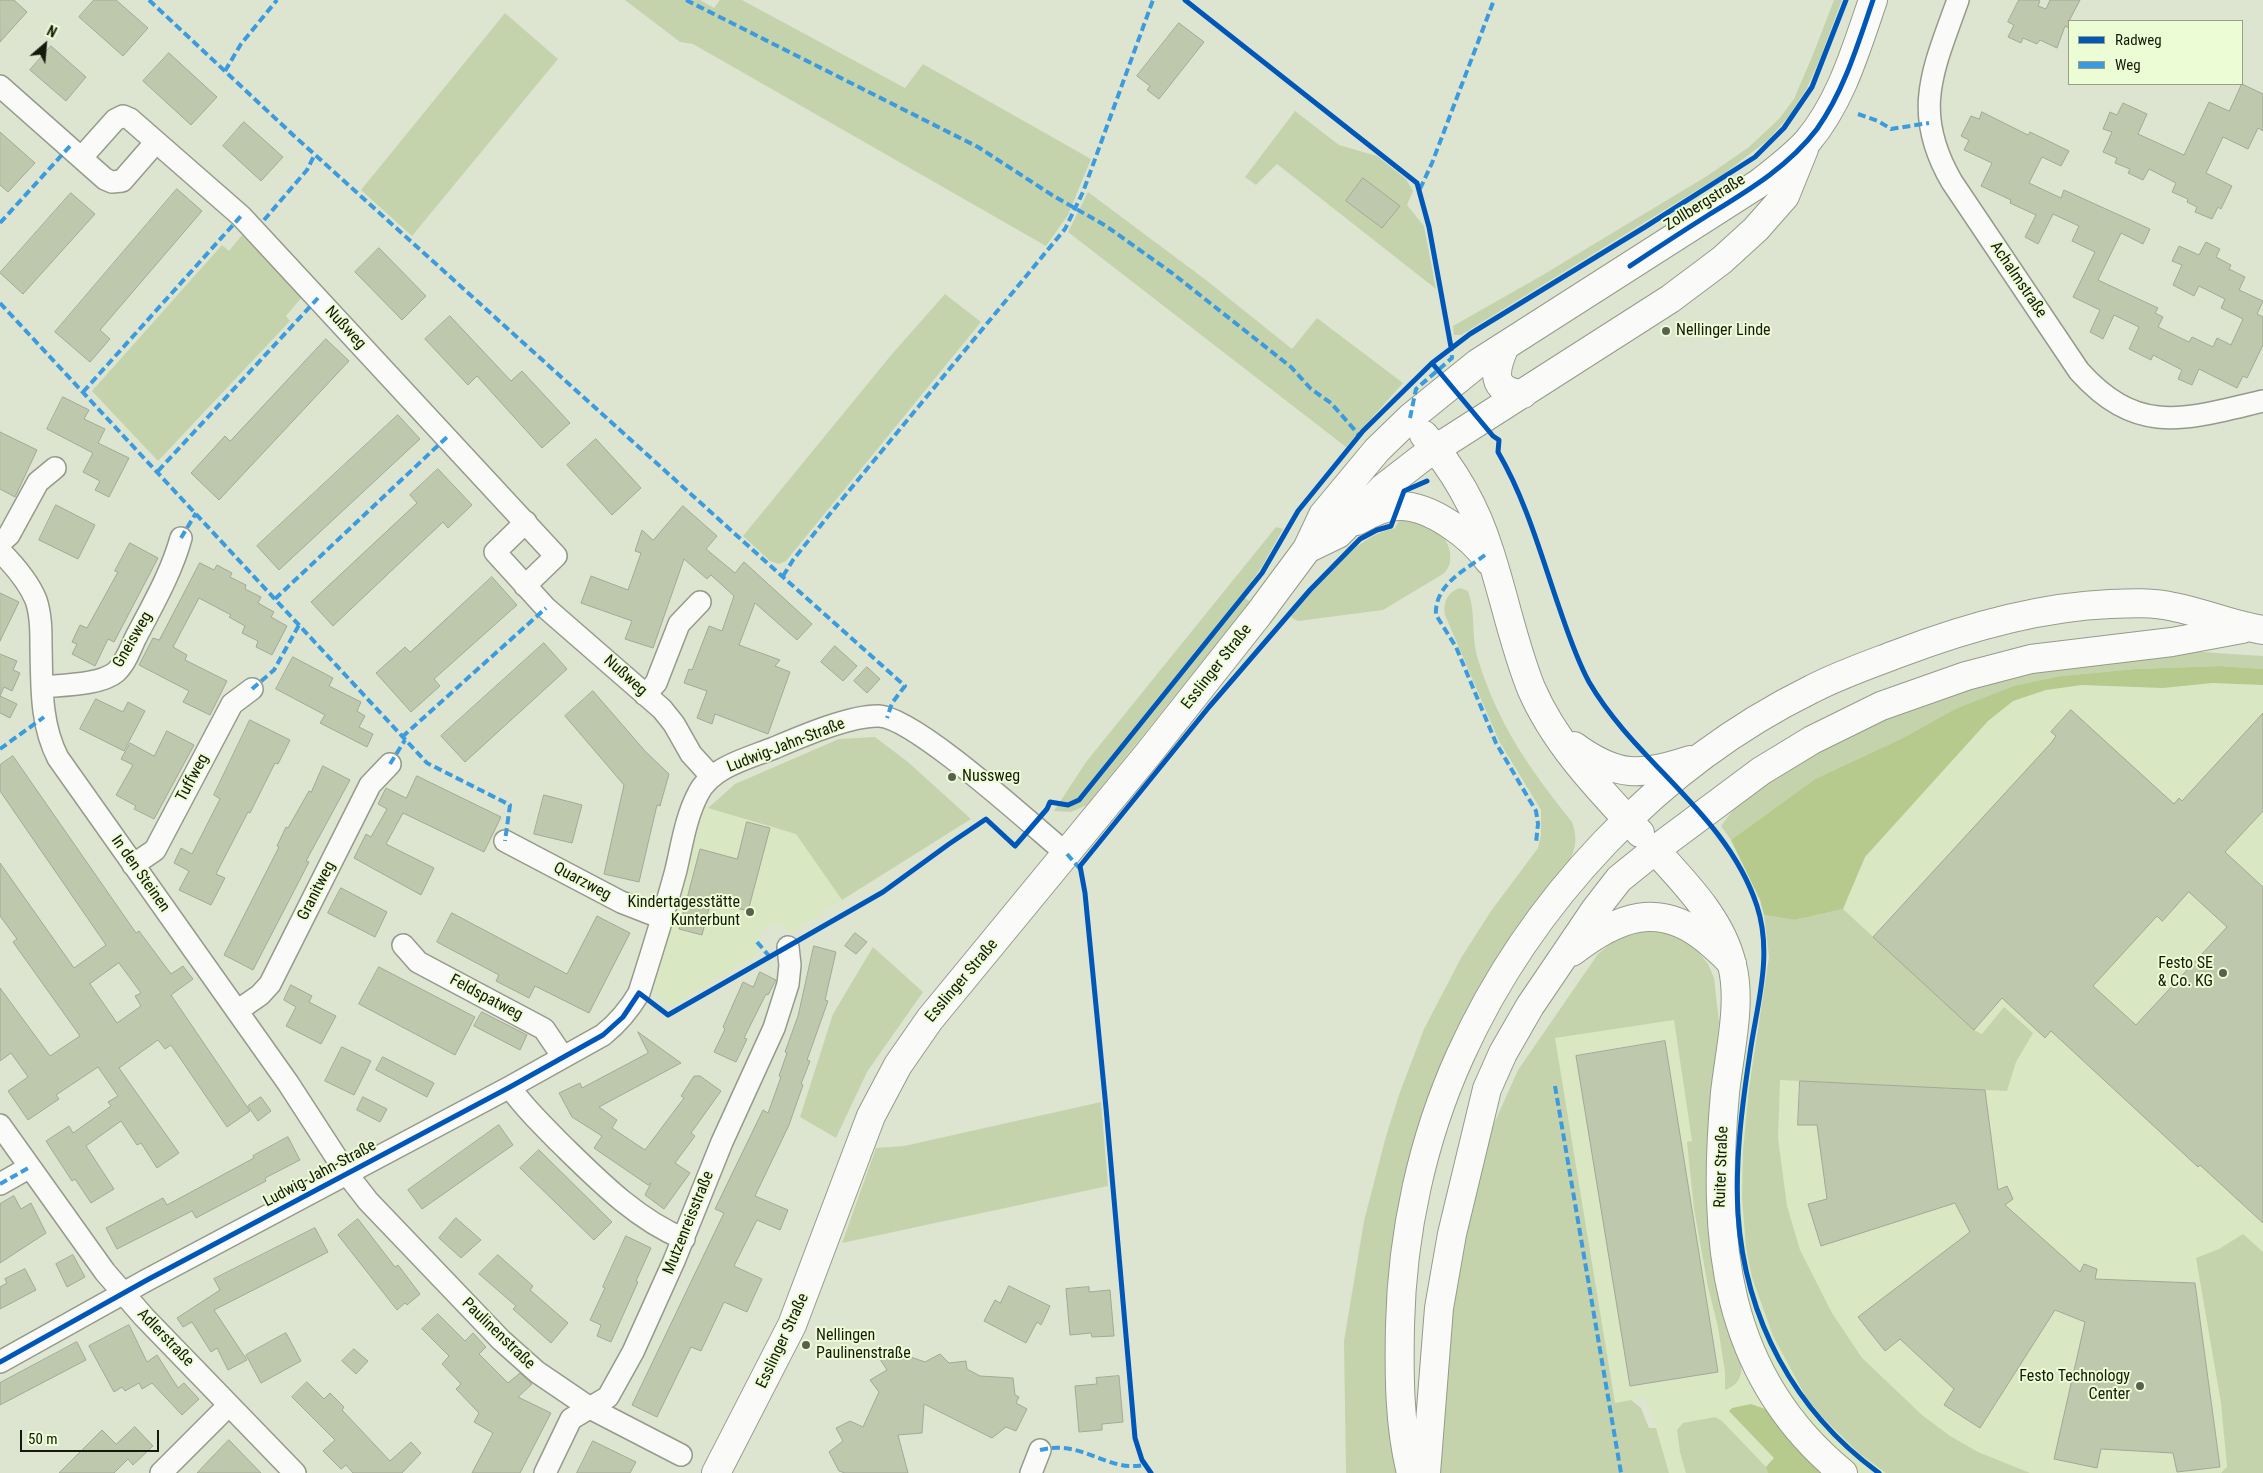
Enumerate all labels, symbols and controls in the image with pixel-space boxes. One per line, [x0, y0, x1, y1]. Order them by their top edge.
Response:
north arrow [20, 20, 70, 70]
legend [2068, 20, 2243, 85]
text: N [44, 23, 59, 41]
text: Radweg [2115, 31, 2162, 49]
text: Weg [2115, 56, 2141, 74]
street label: Zollbergstraße [1661, 171, 1749, 235]
street label: Achalmstraße [1985, 238, 2051, 322]
street label: Nußweg [320, 303, 370, 353]
place label: Nellinger Linde [1676, 321, 1771, 341]
marker: Nellinger Linde [1660, 325, 1672, 337]
street label: Gneisweg [109, 609, 157, 671]
street label: Esslinger Straße [1178, 621, 1256, 713]
street label: Nußweg [599, 652, 651, 700]
street label: Ludwig-Jahn-Straße [724, 715, 848, 777]
street label: Tuffweg [172, 751, 214, 805]
place label: Nussweg [962, 767, 1020, 787]
marker: Nussweg [946, 771, 958, 783]
street label: In den Steinen [106, 832, 174, 916]
street label: Granitweg [294, 858, 340, 924]
street label: Quarzweg [550, 859, 614, 905]
place label: Kindertagesstätte Kunterbunt [627, 893, 740, 931]
marker: Kindertagesstätte Kunterbunt [744, 906, 756, 918]
street label: Esslinger Straße [922, 935, 1002, 1027]
place label: Festo SE & Co. KG [2158, 954, 2213, 992]
marker: Festo SE & Co. KG [2217, 967, 2229, 979]
street label: Feldspatweg [446, 971, 526, 1025]
street label: Ruiter Straße [1711, 1126, 1733, 1208]
street label: Ludwig-Jahn-Straße [260, 1136, 380, 1212]
street label: Mutzenreisstraße [659, 1168, 719, 1278]
street label: Esslinger Straße [753, 1290, 813, 1392]
street label: Paulinenstraße [457, 1294, 539, 1374]
street label: Adlerstraße [133, 1305, 197, 1371]
place label: Nellingen Paulinenstraße [816, 1326, 911, 1364]
marker: Nellingen Paulinenstraße [800, 1339, 812, 1351]
place label: Festo Technology Center [2019, 1367, 2130, 1405]
marker: Festo Technology Center [2134, 1380, 2146, 1392]
scale bar [22, 1420, 161, 1452]
text: 50 m [28, 1430, 58, 1448]

